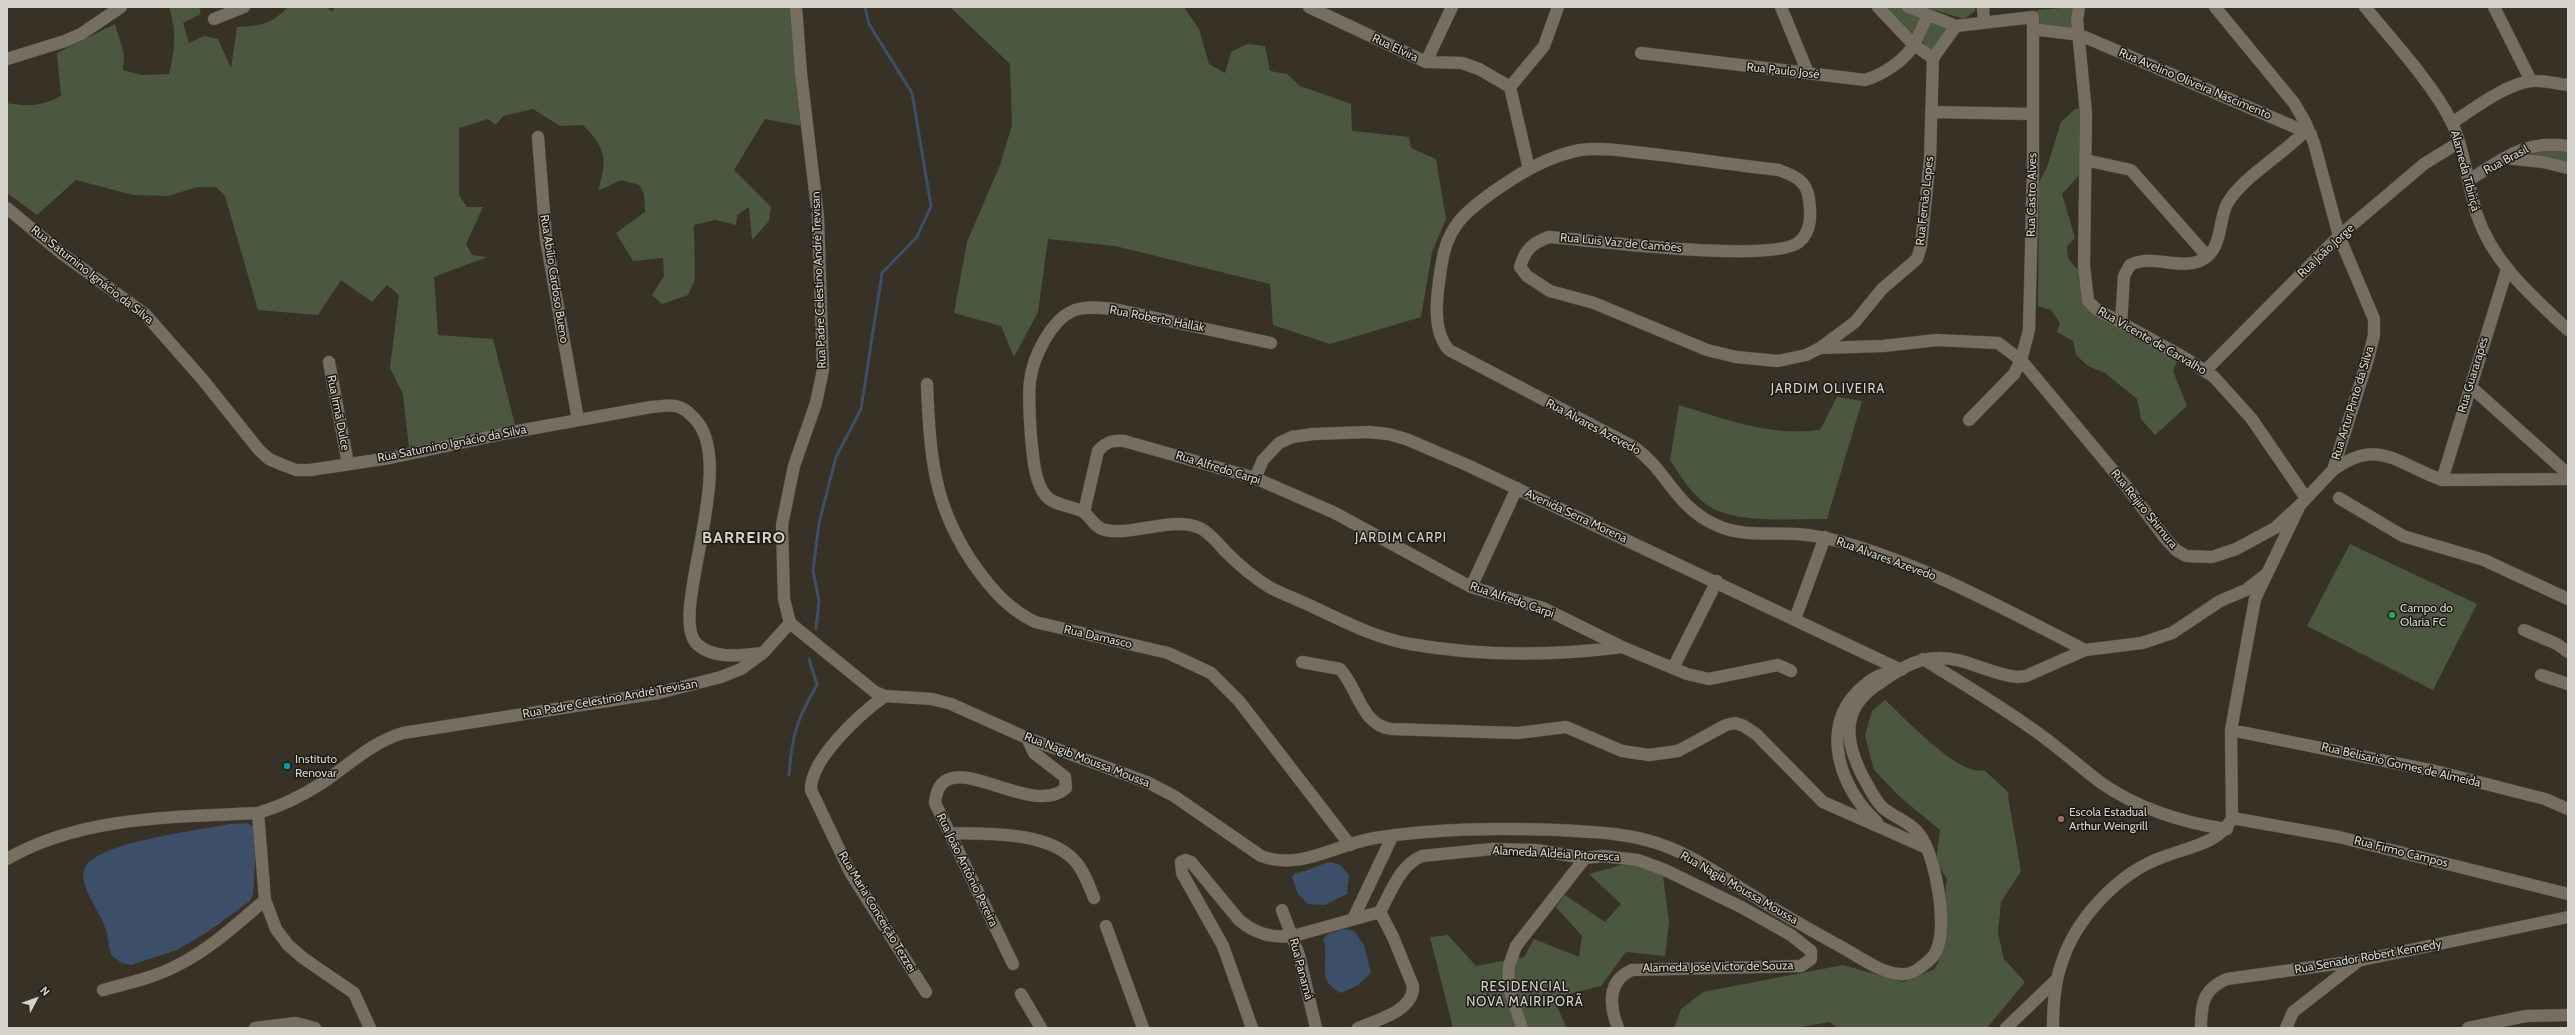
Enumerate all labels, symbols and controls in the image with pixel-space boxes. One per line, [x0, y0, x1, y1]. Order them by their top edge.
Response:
street label: Rua Elvira [1370, 31, 1420, 65]
street label: Rua Avelino Oliveira Nascimento [2117, 45, 2273, 123]
street label: Rua Paulo José [1746, 60, 1820, 82]
street label: Alameda Tibiriçá [2447, 129, 2483, 213]
street label: Rua Brasil [2481, 142, 2531, 178]
street label: Rua Castro Alves [2024, 153, 2040, 237]
street label: Rua Fernão Lopes [1913, 156, 1937, 246]
street label: Rua Padre Celestino André Trevisan [809, 191, 829, 369]
street label: Rua Abílio Cardoso Bueno [537, 214, 571, 344]
street label: Rua João Jorge [2295, 221, 2357, 281]
street label: Rua Saturnino Ignácio da Silva [28, 223, 156, 327]
street label: Rua Luis Vaz de Camões [1560, 231, 1682, 255]
street label: Rua Roberto Hallak [1108, 303, 1206, 335]
street label: Rua Vicente de Carvalho [2095, 304, 2209, 378]
street label: Rua Guararapes [2455, 335, 2491, 415]
street label: Rua Artur Pinto da Silva [2329, 344, 2377, 462]
street label: Rua Irmã Dulce [324, 374, 352, 452]
district label: JARDIM OLIVEIRA [1771, 381, 1885, 397]
street label: Rua Alvares Azevedo [1543, 396, 1643, 458]
street label: Rua Saturnino Ignácio da Silva [376, 422, 528, 466]
street label: Rua Alfredo Carpi [1174, 448, 1262, 488]
street label: Rua Reijiro Shimura [2108, 466, 2180, 552]
street label: Avenida Serra Morena [1523, 486, 1629, 546]
district label: BARREIRO [702, 528, 786, 548]
district label: JARDIM CARPI [1355, 530, 1447, 546]
street label: Rua Alvares Azevedo [1834, 534, 1938, 584]
street label: Rua Alfredo Carpi [1468, 579, 1556, 621]
place label: Campo do Olaria FC [2400, 601, 2453, 629]
marker: Campo do Olaria FC [2387, 610, 2397, 620]
street label: Rua Damasco [1063, 622, 1133, 652]
street label: Rua Padre Celestino André Trevisan [521, 676, 699, 722]
street label: Rua Nagib Moussa Moussa [1022, 729, 1152, 791]
street label: Rua Belisario Gomes de Almeida [2320, 740, 2482, 790]
place label: Instituto Renovar [295, 752, 337, 780]
marker: Instituto Renovar [282, 761, 292, 771]
place label: Escola Estadual Arthur Weingrill [2069, 805, 2148, 833]
street label: Rua João Antônio Pereira [933, 811, 1001, 929]
marker: Escola Estadual Arthur Weingrill [2056, 814, 2066, 824]
street label: Rua Firmo Campos [2353, 833, 2449, 871]
street label: Alameda Aldeia Pitoresca [1492, 843, 1620, 865]
street label: Rua Nagib Moussa Moussa [1678, 848, 1800, 928]
street label: Rua Maria Conceição Tezzei [835, 849, 919, 975]
street label: Rua Panamá [1286, 937, 1316, 1001]
street label: Rua Senador Robert Kennedy [2293, 937, 2443, 977]
street label: Alameda José Victor de Souza [1643, 958, 1793, 976]
north arrow [16, 979, 56, 1019]
district label: RESIDENCIAL NOVA MAIRIPORÃ [1466, 979, 1584, 1010]
text: N [37, 984, 53, 999]

